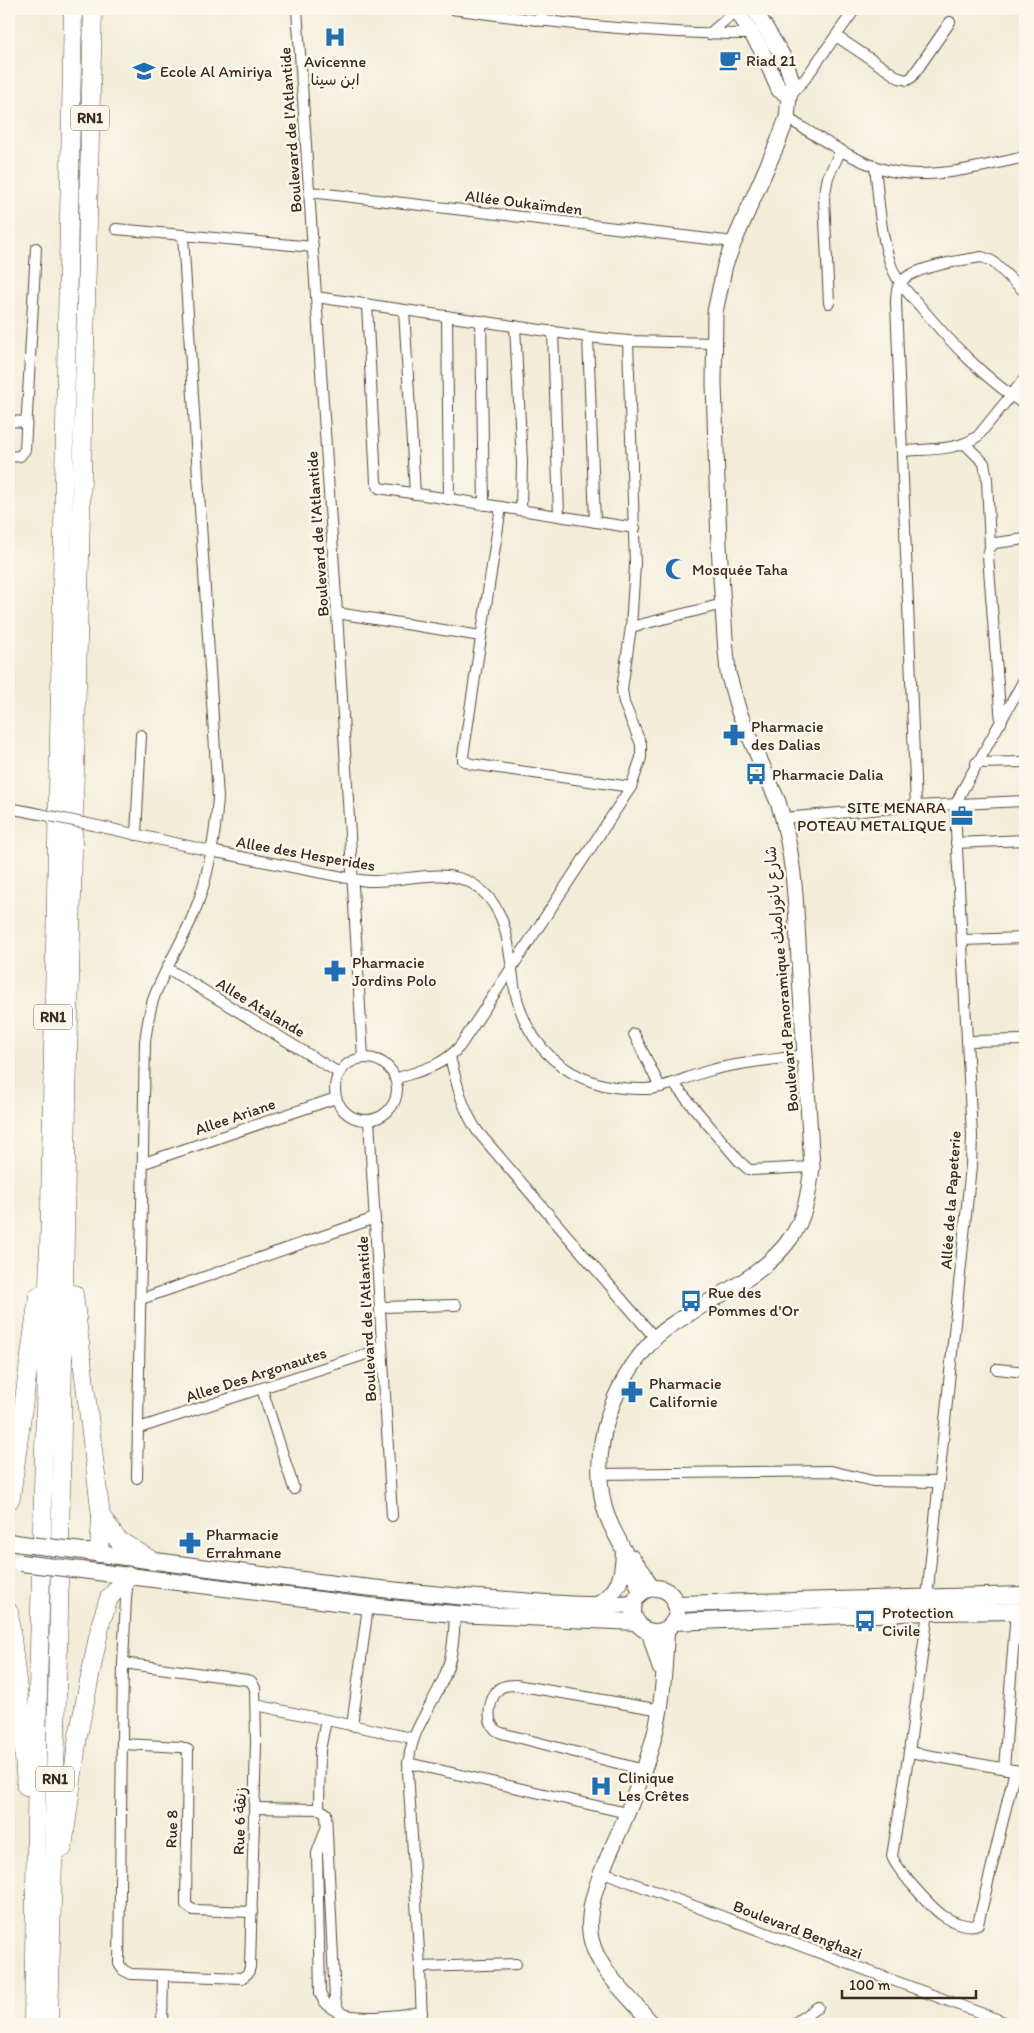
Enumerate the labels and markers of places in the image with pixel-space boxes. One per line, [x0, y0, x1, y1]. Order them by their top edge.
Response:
hospital icon: Avicenne ابن سينا [322, 24, 348, 50]
cafe icon: Riad 21 [717, 47, 743, 73]
place label: Riad 21 [746, 51, 796, 70]
place label: Avicenne ابن سينا [304, 52, 366, 89]
school or university icon: Ecole Al Amiriya [131, 58, 157, 84]
place label: Ecole Al Amiriya [160, 62, 273, 81]
mosque icon: Mosquée Taha [663, 556, 689, 582]
place label: Mosquée Taha [692, 560, 788, 579]
place label: Pharmacie des Dalias [751, 717, 824, 754]
pharmacy icon: Pharmacie des Dalias [721, 722, 747, 748]
bus stop icon: Pharmacie Dalia [743, 761, 769, 787]
place label: Pharmacie Dalia [772, 765, 884, 784]
place label: SITE MENARA POTEAU METALIQUE [797, 798, 946, 835]
office icon: SITE MENARA POTEAU METALIQUE [949, 803, 975, 829]
place label: Pharmacie Jordins Polo [352, 953, 436, 990]
pharmacy icon: Pharmacie Jordins Polo [322, 958, 348, 984]
place label: Rue des Pommes d'Or [708, 1283, 799, 1320]
bus stop icon: Rue des Pommes d'Or [678, 1288, 704, 1314]
place label: Pharmacie Californie [649, 1374, 722, 1411]
pharmacy icon: Pharmacie Californie [619, 1379, 645, 1405]
place label: Pharmacie Errahmane [206, 1525, 282, 1562]
pharmacy icon: Pharmacie Errahmane [177, 1530, 203, 1556]
place label: Protection Civile [882, 1603, 954, 1640]
bus stop icon: Protection Civile [852, 1608, 878, 1634]
place label: Clinique Les Crêtes [618, 1768, 689, 1805]
hospital icon: Clinique Les Crêtes [588, 1773, 614, 1799]

